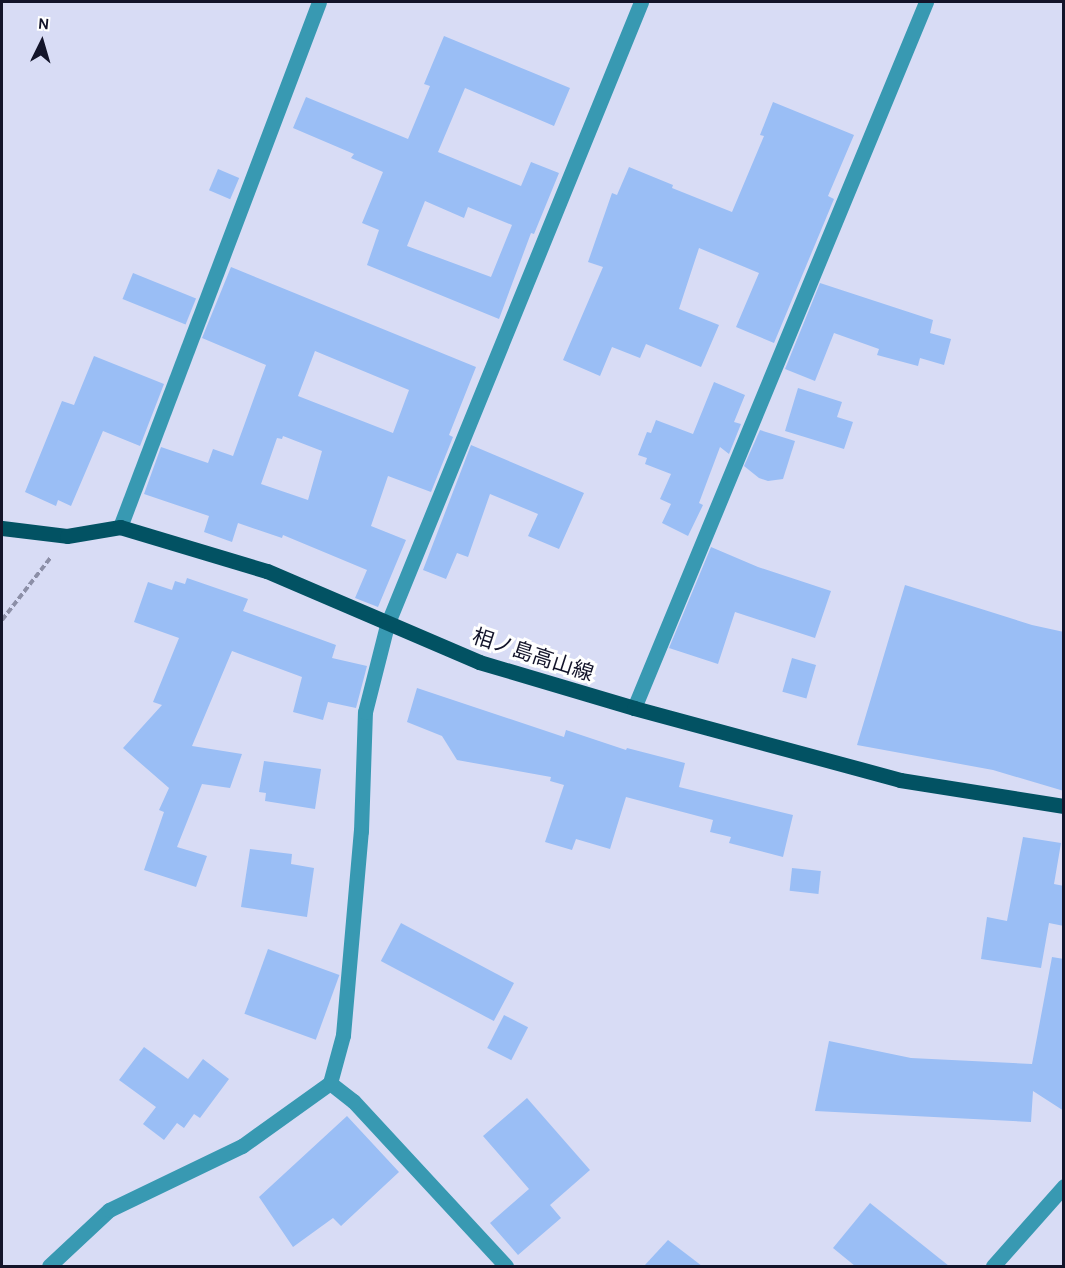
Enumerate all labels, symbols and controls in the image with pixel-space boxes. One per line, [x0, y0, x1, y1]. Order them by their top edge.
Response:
north arrow [12, 12, 72, 72]
text: N [37, 14, 50, 34]
street label: 相ノ島高山線 [469, 624, 597, 686]

